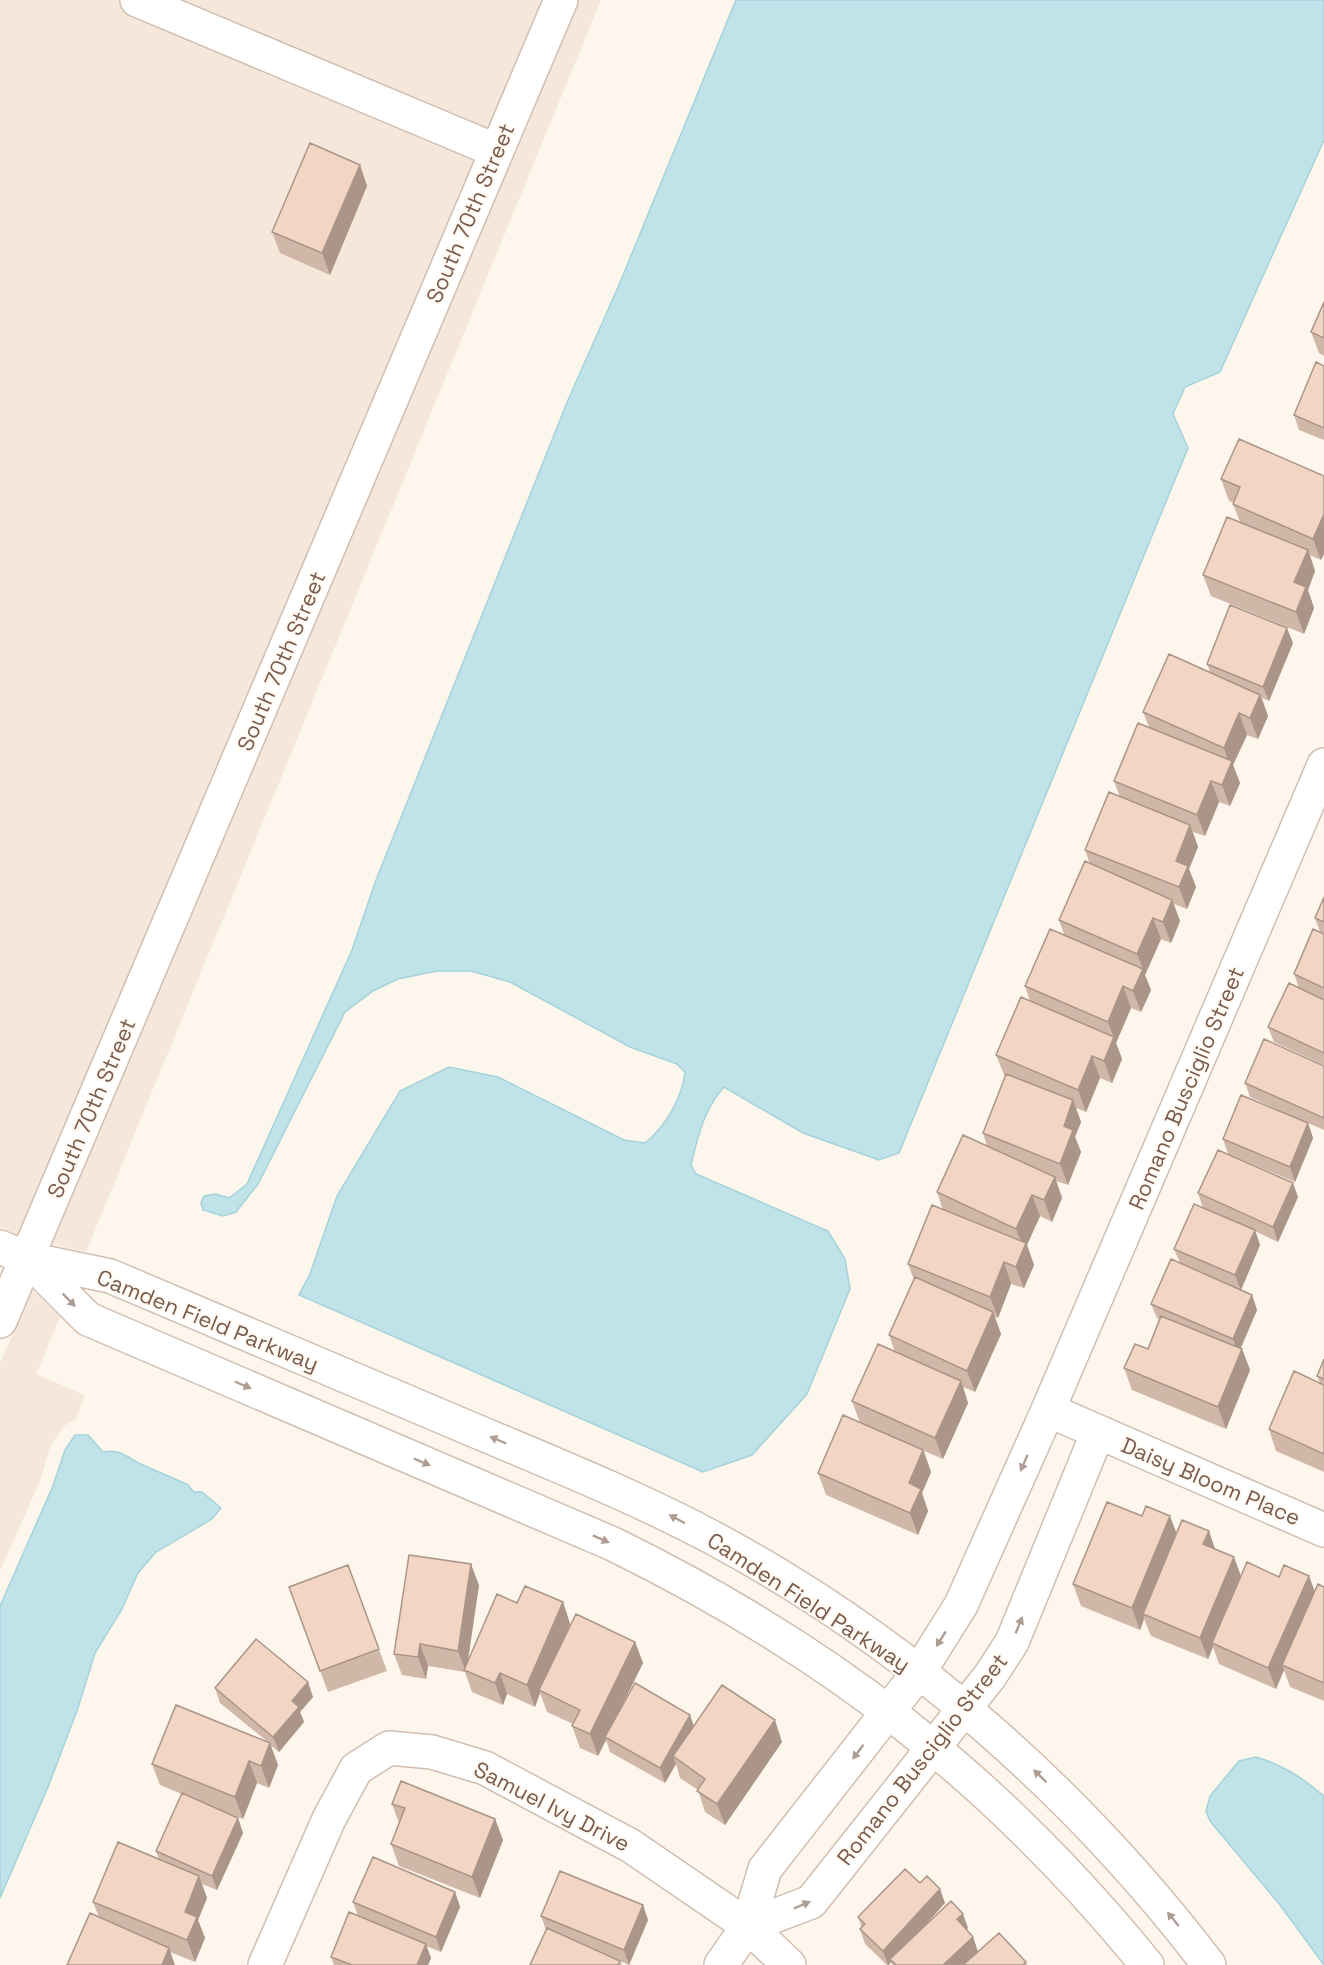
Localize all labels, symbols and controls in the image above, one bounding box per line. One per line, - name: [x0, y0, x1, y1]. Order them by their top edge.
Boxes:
- street label: South 70th Street: [419, 119, 521, 307]
- street label: South 70th Street: [230, 567, 332, 755]
- street label: Romano Busciglio Street: [1122, 962, 1250, 1214]
- street label: South 70th Street: [40, 1014, 142, 1202]
- street label: Camden Field Parkway: [93, 1263, 323, 1377]
- one-way arrow: [61, 1293, 75, 1307]
- one-way arrow: [234, 1380, 252, 1390]
- street label: Daisy Bloom Place: [1117, 1431, 1305, 1531]
- one-way arrow: [489, 1435, 507, 1444]
- one-way arrow: [1019, 1455, 1029, 1473]
- one-way arrow: [413, 1457, 431, 1467]
- one-way arrow: [668, 1514, 685, 1524]
- street label: Camden Field Parkway: [702, 1526, 916, 1678]
- one-way arrow: [592, 1534, 610, 1544]
- one-way arrow: [1014, 1616, 1024, 1634]
- one-way arrow: [935, 1631, 946, 1647]
- street label: Romano Busciglio Street: [831, 1647, 1013, 1871]
- one-way arrow: [852, 1744, 864, 1760]
- street label: Samuel Ivy Drive: [469, 1755, 635, 1857]
- one-way arrow: [1034, 1770, 1048, 1784]
- one-way arrow: [794, 1900, 812, 1910]
- one-way arrow: [1167, 1912, 1180, 1927]

